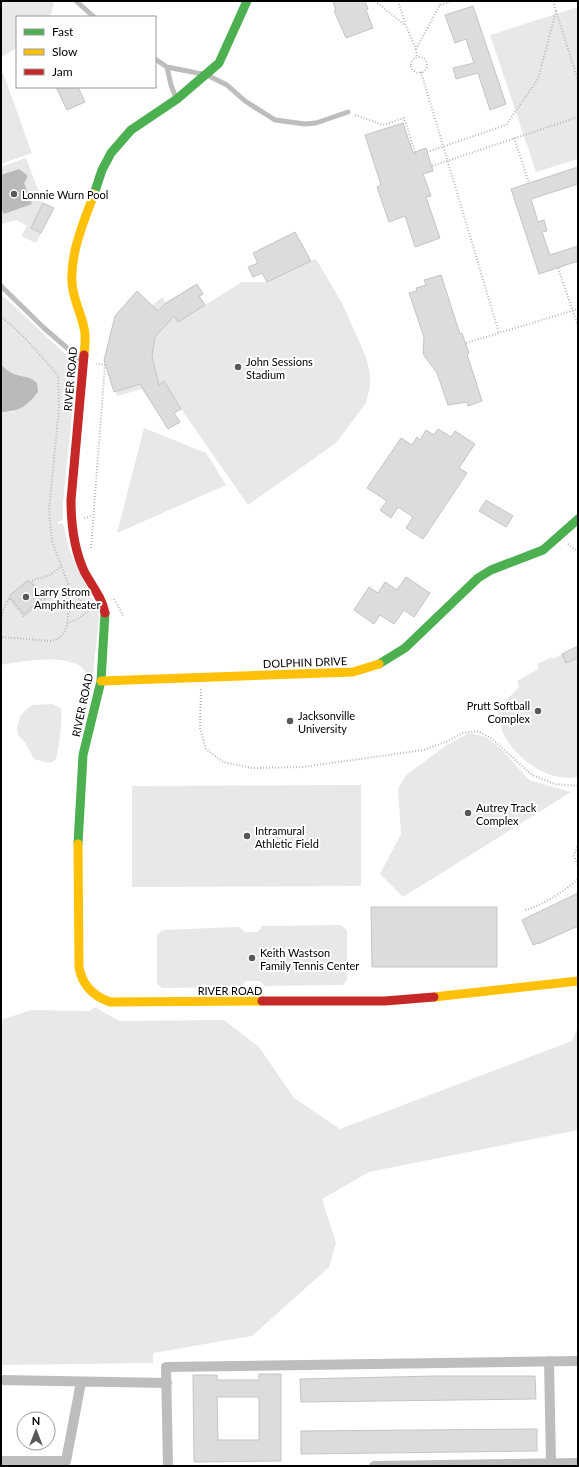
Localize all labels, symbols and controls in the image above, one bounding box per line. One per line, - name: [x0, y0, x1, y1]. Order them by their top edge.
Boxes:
- legend: [16, 16, 156, 88]
- text: Fast: [52, 24, 74, 39]
- text: Slow: [52, 44, 78, 59]
- text: Jam: [52, 64, 73, 79]
- place label: Lonnie Wurn Pool: [22, 188, 108, 201]
- marker: Lonnie Wurn Pool: [9, 189, 19, 199]
- street label: RIVER ROAD: [61, 346, 79, 412]
- place label: John Sessions Stadium: [246, 355, 313, 381]
- marker: John Sessions Stadium: [233, 362, 243, 372]
- place label: Larry Strom Amphitheater: [34, 585, 100, 611]
- marker: Larry Strom Amphitheater: [21, 592, 31, 602]
- street label: DOLPHIN DRIVE: [263, 654, 347, 670]
- street label: RIVER ROAD: [69, 672, 95, 738]
- place label: Prutt Softball Complex: [467, 699, 531, 725]
- marker: Prutt Softball Complex: [533, 706, 543, 716]
- place label: Jacksonville University: [298, 709, 355, 735]
- marker: Jacksonville University: [285, 716, 295, 726]
- place label: Autrey Track Complex: [476, 801, 537, 827]
- marker: Autrey Track Complex: [463, 808, 473, 818]
- place label: Intramural Athletic Field: [255, 824, 319, 850]
- marker: Intramural Athletic Field: [242, 831, 252, 841]
- place label: Keith Wastson Family Tennis Center: [260, 946, 359, 972]
- marker: Keith Wastson Family Tennis Center: [247, 953, 257, 963]
- street label: RIVER ROAD: [198, 984, 262, 997]
- north arrow: [16, 1411, 56, 1451]
- text: N: [32, 1414, 40, 1427]

